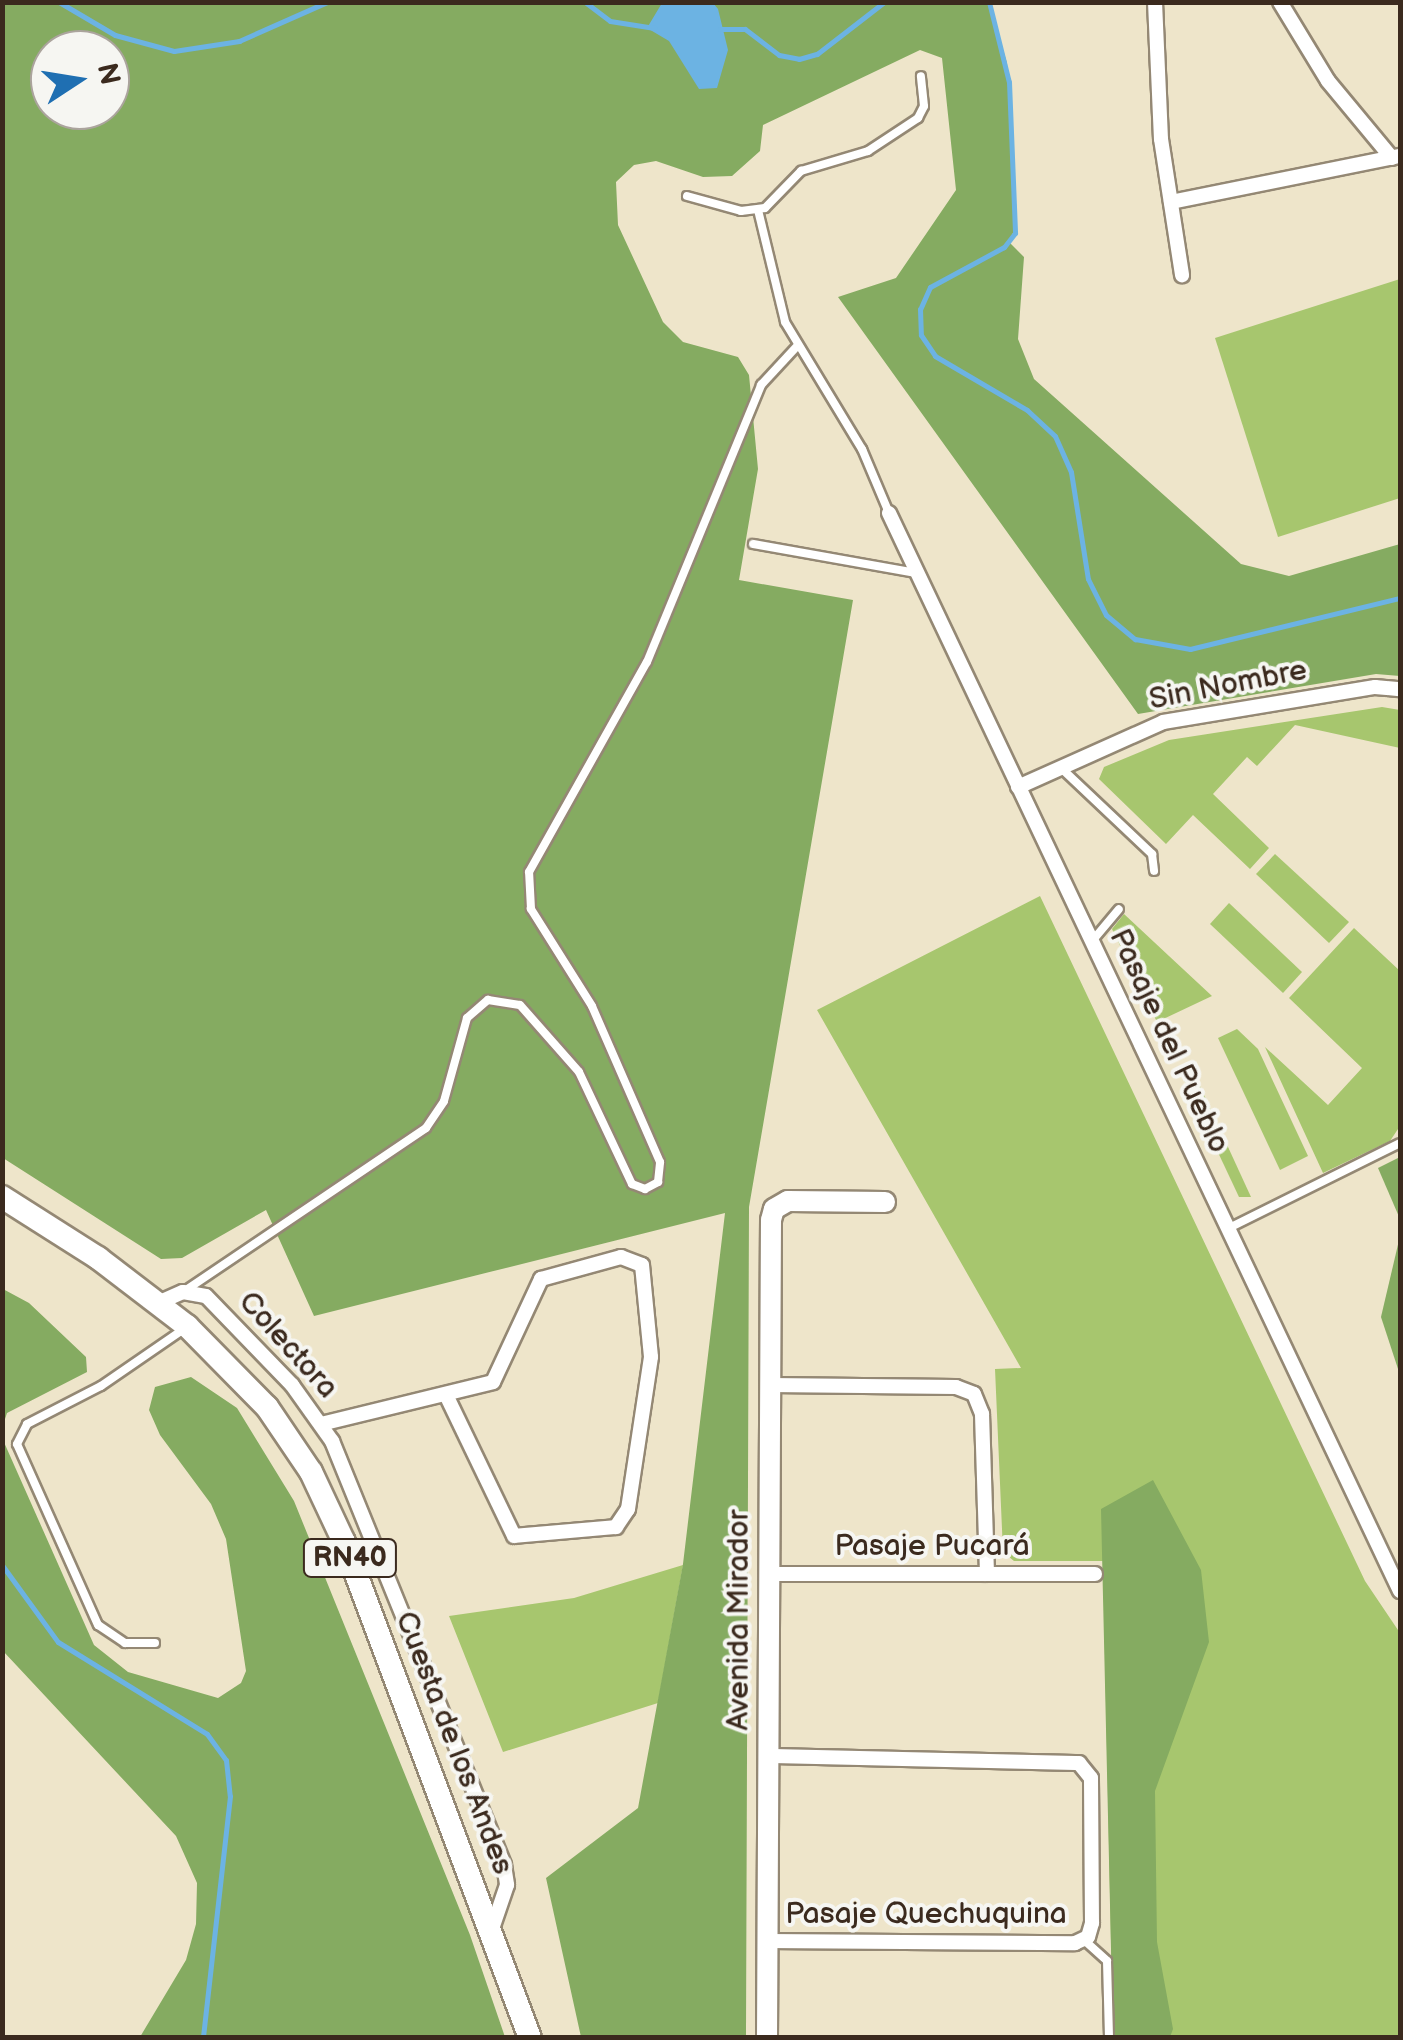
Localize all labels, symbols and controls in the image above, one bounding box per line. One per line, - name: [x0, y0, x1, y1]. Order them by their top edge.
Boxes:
- north arrow: [30, 30, 130, 130]
- text: N: [90, 60, 126, 88]
- street label: Sin Nombre: [1146, 652, 1310, 718]
- street label: Pasaje del Pueblo: [1101, 923, 1237, 1159]
- street label: Colectora: [231, 1284, 345, 1406]
- street label: Avenida Mirador: [721, 1510, 757, 1730]
- street label: Pasaje Pucará: [834, 1528, 1030, 1564]
- road number: RN40: [302, 1535, 398, 1581]
- street label: Cuesta de los Andes: [387, 1606, 521, 1880]
- street label: Pasaje Quechuquina: [785, 1896, 1067, 1932]

